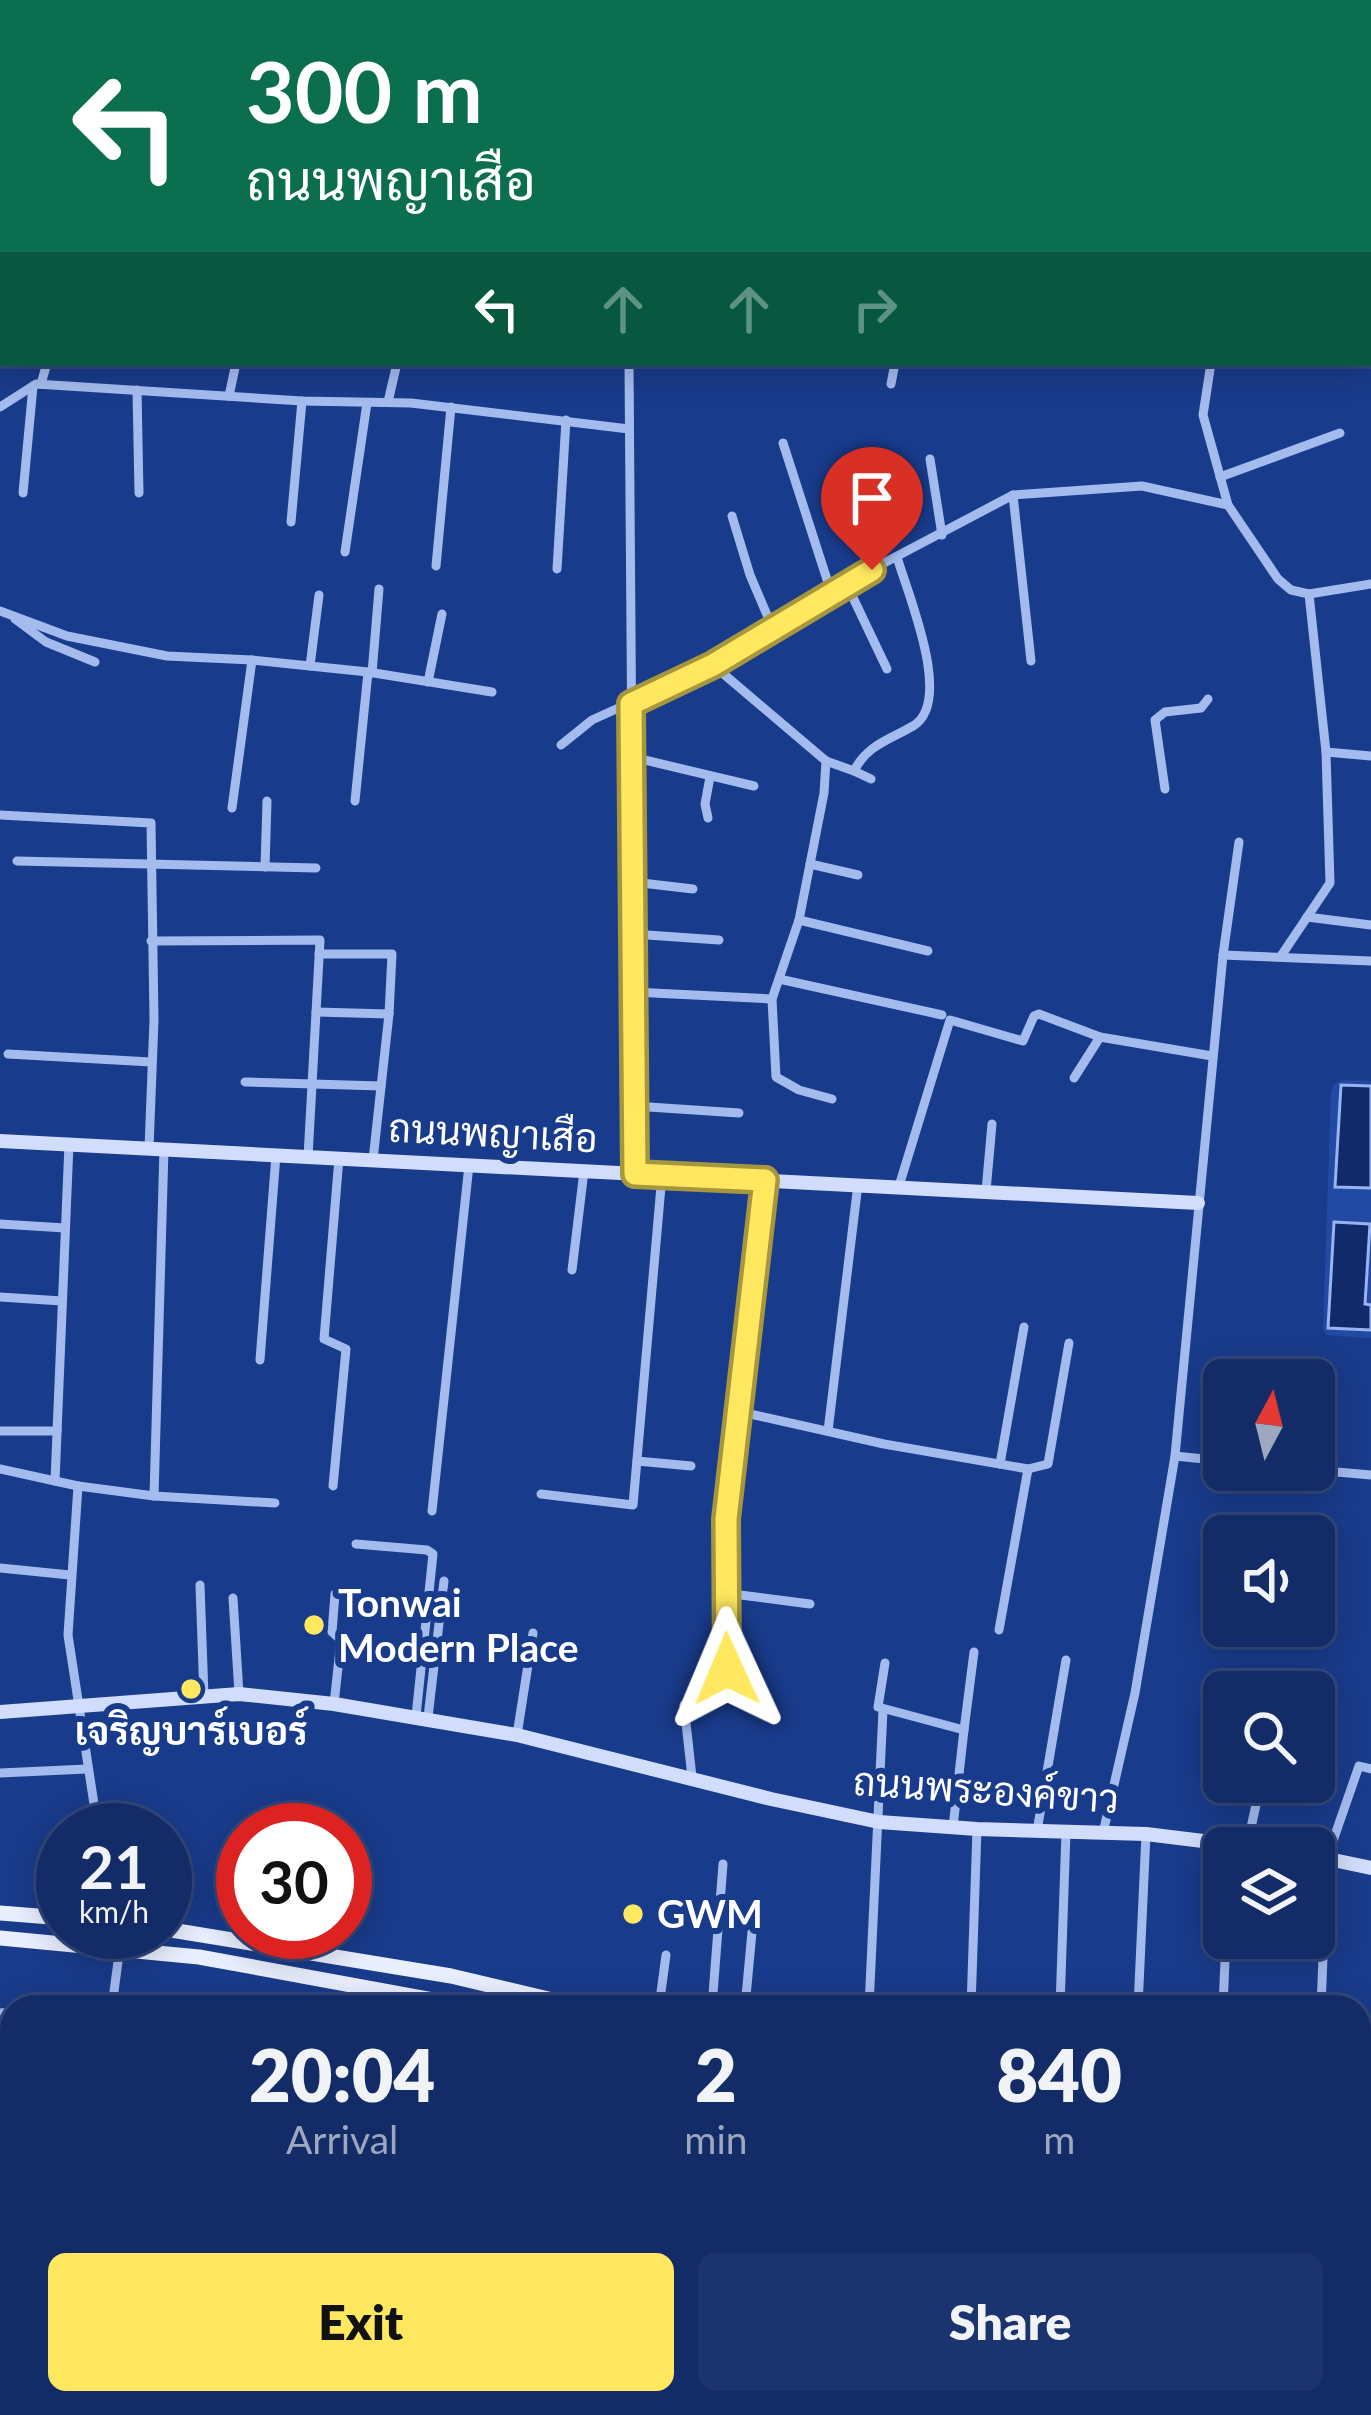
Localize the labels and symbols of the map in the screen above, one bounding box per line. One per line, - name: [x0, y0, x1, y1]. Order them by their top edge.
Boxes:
- pin: [821, 447, 923, 570]
- street label: ถนนพญาเสือ: [387, 1104, 599, 1162]
- north arrow: [1203, 1359, 1335, 1491]
- place label: Tonwai Modern Place: [338, 1579, 578, 1670]
- position arrow: [664, 1606, 790, 1732]
- marker: Tonwai Modern Place: [301, 1612, 327, 1638]
- marker: เจริญบาร์เบอร์: [178, 1676, 204, 1702]
- place label: เจริญบาร์เบอร์: [74, 1706, 309, 1756]
- street label: ถนนพระองค์ขาว: [852, 1757, 1120, 1821]
- speed limit sign: 30: [216, 1803, 372, 1959]
- place label: GWM: [657, 1890, 763, 1936]
- marker: GWM: [620, 1901, 646, 1927]

